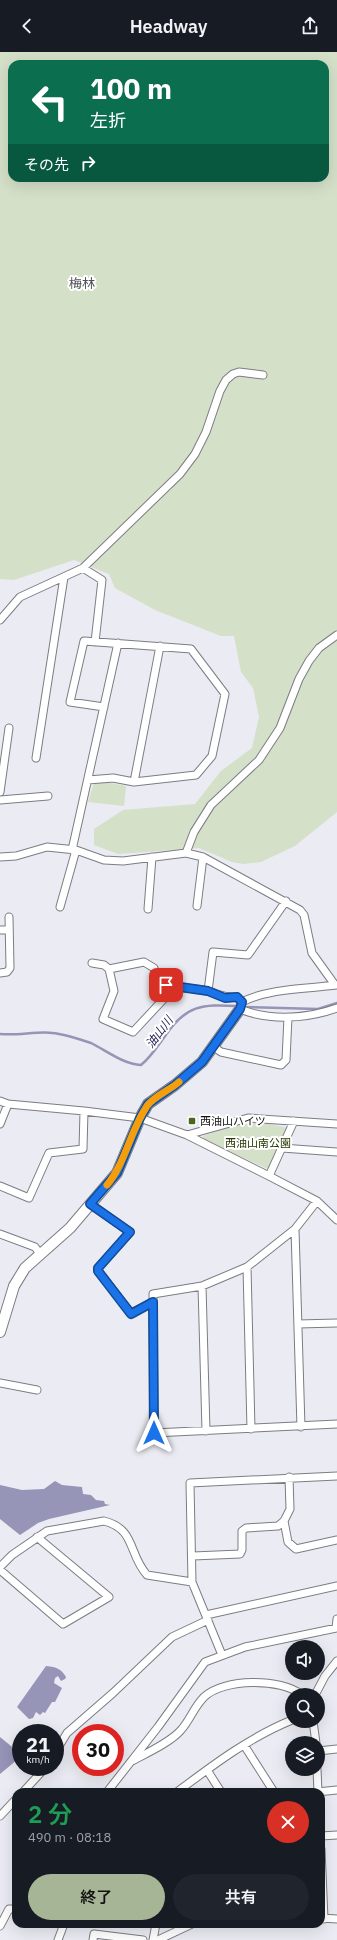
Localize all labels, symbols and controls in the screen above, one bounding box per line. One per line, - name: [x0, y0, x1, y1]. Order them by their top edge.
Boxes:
- icon: back: [16, 15, 38, 37]
- text: Headway: [130, 15, 207, 38]
- icon: share: [299, 15, 321, 37]
- text: 100 m: [90, 70, 172, 107]
- icon: left: [24, 76, 76, 128]
- text: 左折: [90, 109, 126, 132]
- icon: right: [77, 152, 99, 174]
- text: その先: [24, 155, 69, 174]
- district label: 梅林: [69, 275, 95, 292]
- pin: [149, 968, 183, 1002]
- icon: arrive: [155, 974, 177, 996]
- water label: 油山川: [142, 1012, 177, 1051]
- place label: 西油山ハイツ: [200, 1114, 266, 1128]
- marker: 西油山ハイツ: [187, 1116, 197, 1126]
- park label: 西油山南公園: [225, 1136, 291, 1150]
- position arrow: [133, 1412, 175, 1454]
- map controls: [285, 1640, 325, 1776]
- button: sound: [285, 1640, 325, 1680]
- button: search: [285, 1688, 325, 1728]
- speed limit sign: 30: [72, 1724, 124, 1776]
- text: 21: [26, 1731, 50, 1758]
- button: layers: [285, 1736, 325, 1776]
- text: km/h: [26, 1753, 50, 1766]
- text: 2 分: [28, 1798, 72, 1830]
- button: close: [267, 1801, 309, 1843]
- text: 490 m · 08:18: [28, 1829, 111, 1846]
- button: 終了: [28, 1874, 165, 1920]
- button: 共有: [173, 1874, 309, 1920]

